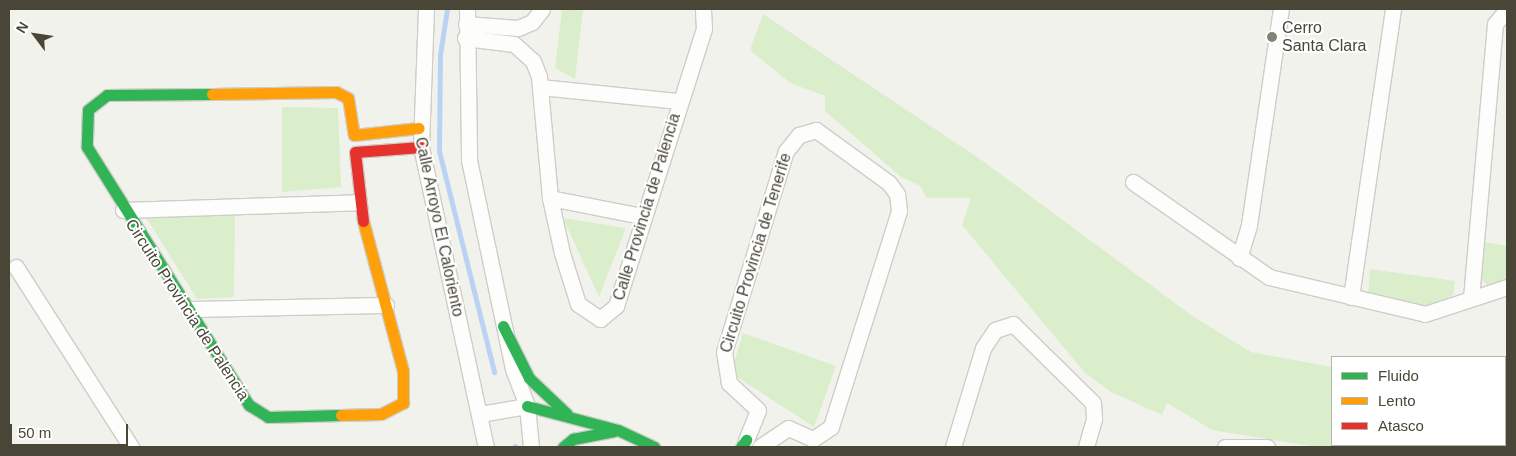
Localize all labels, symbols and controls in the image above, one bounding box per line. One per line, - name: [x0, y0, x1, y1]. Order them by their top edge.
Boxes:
- north arrow: [10, 10, 60, 60]
- place label: Cerro Santa Clara: [1282, 18, 1366, 56]
- text: N: [13, 19, 32, 36]
- marker: Cerro Santa Clara: [1266, 31, 1278, 43]
- street label: Calle Provincia de Palencia: [609, 111, 685, 303]
- street label: Calle Arroyo El Caloriento: [410, 135, 468, 319]
- street label: Circuito Provincia de Tenerife: [716, 151, 796, 355]
- street label: Circuito Provincia de Palencia: [121, 216, 253, 404]
- legend: [1331, 356, 1506, 446]
- text: Fluido: [1378, 367, 1419, 384]
- text: Lento: [1378, 392, 1416, 409]
- scale bar: [12, 414, 130, 446]
- text: Atasco: [1378, 417, 1424, 434]
- text: 50 m: [18, 424, 51, 441]

